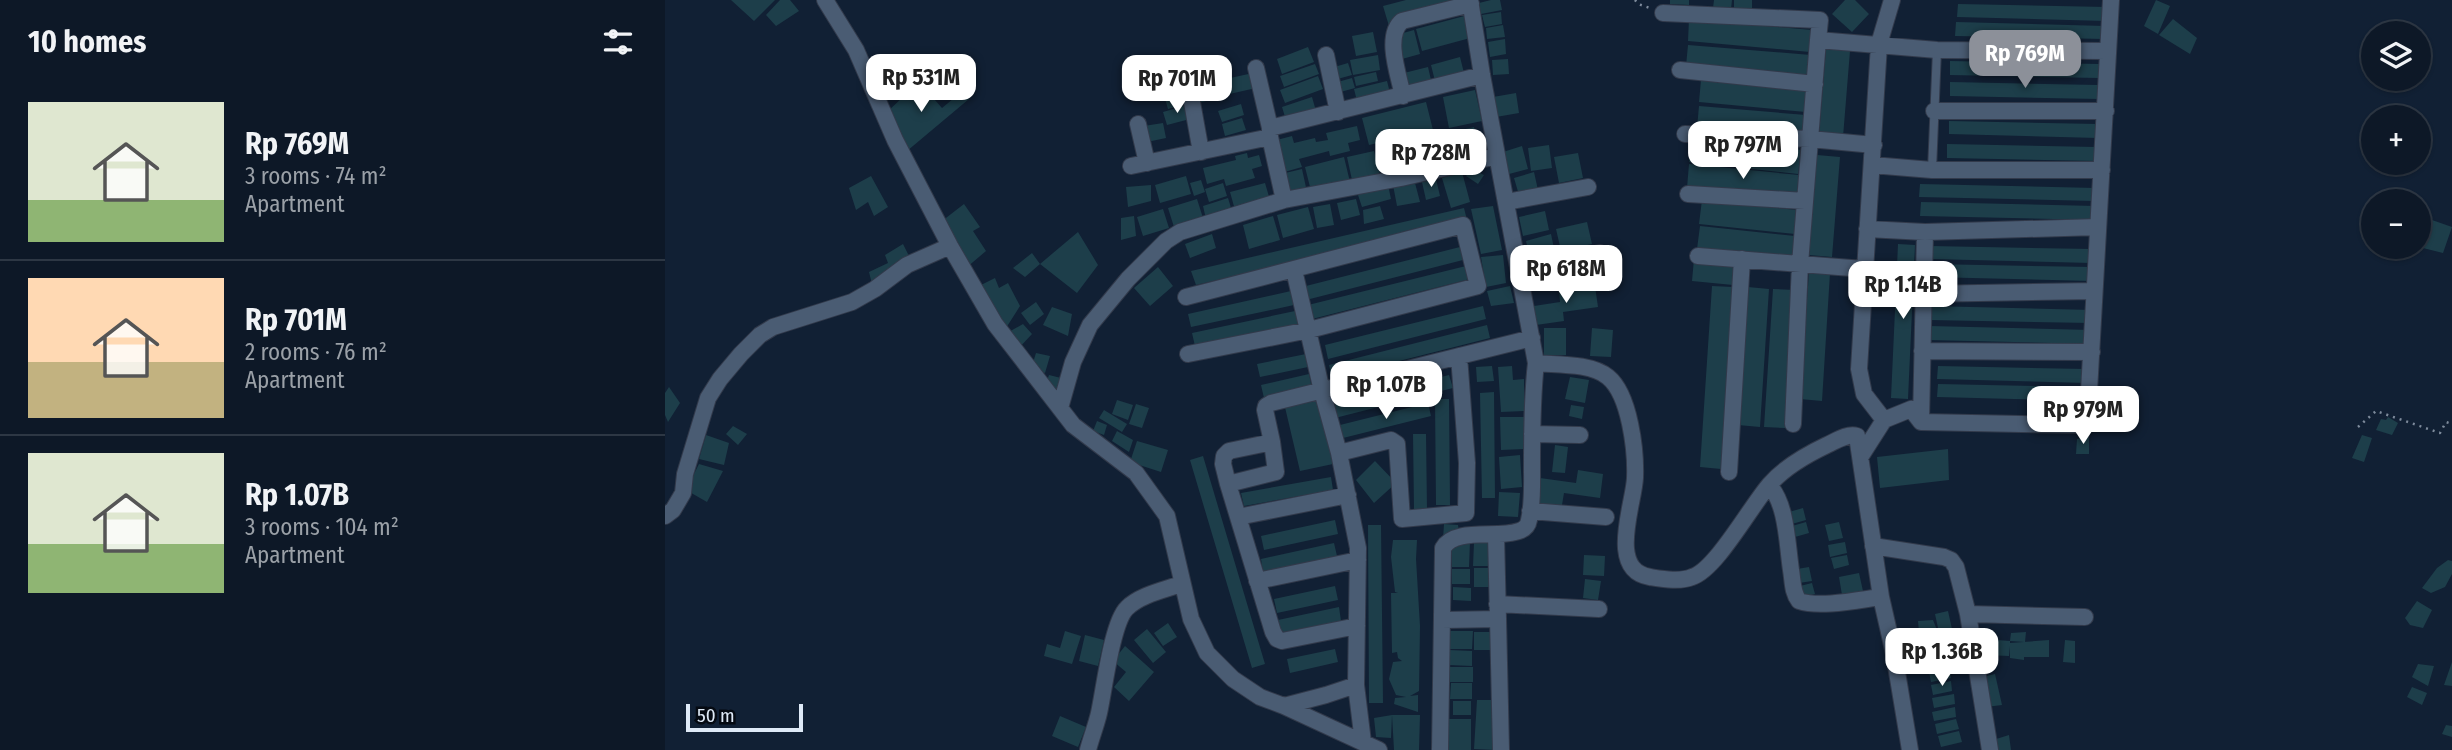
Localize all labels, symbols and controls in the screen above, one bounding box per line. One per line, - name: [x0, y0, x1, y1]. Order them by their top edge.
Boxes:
- map controls: [2361, 21, 2431, 259]
- button: layers: [2361, 21, 2431, 91]
- icon: filters: [599, 23, 637, 61]
- text: 10 homes: [28, 24, 146, 60]
- pin: Rp 769M: [1960, 31, 2090, 90]
- text: Rp 769M: [1985, 39, 2065, 67]
- pin: Rp 531M: [856, 54, 986, 114]
- pin: Rp 701M: [1112, 55, 1242, 115]
- text: Rp 531M: [882, 63, 960, 91]
- text: Rp 701M: [1138, 64, 1216, 92]
- button: +: [2361, 105, 2431, 175]
- pin: Rp 797M: [1678, 122, 1808, 181]
- text: Rp 769M: [245, 126, 349, 162]
- icon: home: [84, 130, 168, 214]
- pin: Rp 728M: [1366, 130, 1496, 189]
- text: Rp 797M: [1704, 130, 1782, 158]
- text: Rp 728M: [1391, 138, 1471, 166]
- text: 3 rooms · 74 m²: [245, 162, 387, 190]
- button: −: [2361, 189, 2431, 259]
- text: Apartment: [245, 190, 345, 218]
- pin: Rp 618M: [1501, 246, 1631, 305]
- text: Rp 618M: [1526, 254, 1606, 282]
- pin: Rp 1.14B: [1831, 262, 1975, 321]
- text: Rp 1.14B: [1864, 270, 1942, 298]
- text: Rp 701M: [245, 302, 347, 338]
- icon: home: [84, 306, 168, 390]
- text: 2 rooms · 76 m²: [245, 338, 387, 366]
- pin: Rp 1.07B: [1314, 362, 1458, 421]
- text: Apartment: [245, 366, 345, 394]
- text: Rp 1.07B: [1346, 370, 1426, 398]
- pin: Rp 979M: [2018, 386, 2148, 446]
- text: Rp 979M: [2043, 395, 2123, 423]
- text: Rp 1.07B: [245, 477, 349, 513]
- icon: home: [84, 481, 168, 565]
- text: 3 rooms · 104 m²: [245, 513, 399, 541]
- text: Apartment: [245, 541, 345, 569]
- pin: Rp 1.36B: [1870, 628, 2014, 688]
- text: Rp 1.36B: [1901, 637, 1983, 665]
- scale bar: [686, 701, 803, 733]
- text: 50 m: [697, 704, 735, 727]

